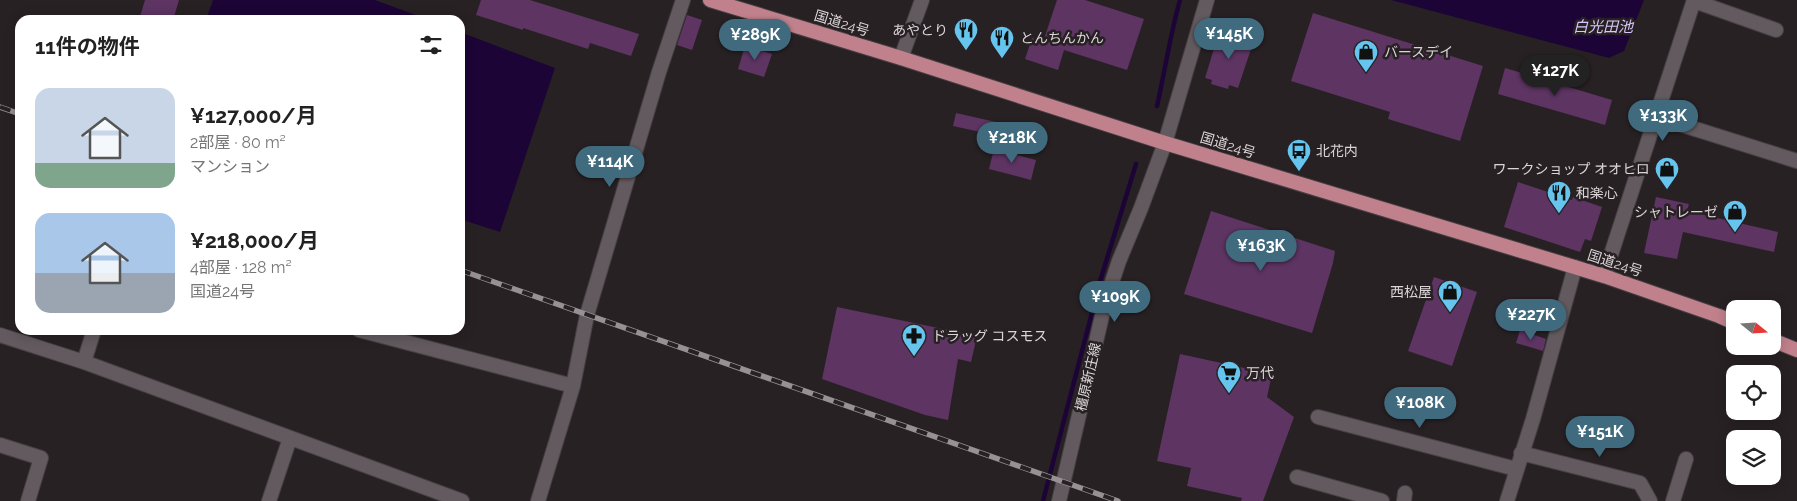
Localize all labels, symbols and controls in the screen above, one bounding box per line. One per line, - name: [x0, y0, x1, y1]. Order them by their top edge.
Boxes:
- street label: 国道24号: [812, 7, 872, 39]
- restaurant icon: あやとり: [953, 17, 979, 51]
- pin: ¥289K: [720, 18, 790, 61]
- pin: ¥145K: [1194, 18, 1264, 60]
- water label: 白光田池: [1573, 18, 1635, 36]
- place label: あやとり: [892, 22, 948, 38]
- text: ¥145K: [1205, 24, 1253, 43]
- text: ¥289K: [730, 25, 780, 44]
- restaurant icon: とんちんかん: [989, 25, 1015, 59]
- place label: とんちんかん: [1020, 30, 1104, 46]
- icon: filters: [417, 31, 445, 59]
- text: 11件の物件: [35, 34, 140, 59]
- shop icon: バースデイ: [1353, 39, 1379, 73]
- place label: バースデイ: [1384, 44, 1453, 60]
- pin: ¥127K: [1520, 54, 1590, 97]
- text: ¥127K: [1531, 61, 1579, 80]
- pin: ¥133K: [1628, 100, 1698, 142]
- text: ¥127,000/月: [190, 103, 317, 128]
- text: ¥133K: [1639, 106, 1687, 125]
- icon: home: [75, 108, 135, 168]
- pin: ¥218K: [977, 121, 1047, 164]
- text: ¥218K: [988, 128, 1036, 147]
- street label: 国道24号: [1198, 129, 1258, 161]
- text: 2部屋 · 80 m²: [190, 133, 286, 152]
- bus stop icon: 北花内: [1286, 138, 1312, 172]
- place label: 北花内: [1316, 143, 1358, 159]
- pin: ¥114K: [575, 146, 645, 188]
- text: ¥114K: [586, 152, 634, 171]
- shop icon: ワークショップ オオヒロ: [1654, 156, 1680, 190]
- text: マンション: [190, 157, 270, 176]
- place label: ワークショップ オオヒロ: [1492, 161, 1650, 177]
- restaurant icon: 和楽心: [1546, 180, 1572, 214]
- place label: 和楽心: [1576, 185, 1618, 201]
- shop icon: シャトレーゼ: [1722, 199, 1748, 233]
- place label: シャトレーゼ: [1634, 204, 1718, 220]
- text: ¥218,000/月: [190, 228, 319, 253]
- pin: ¥163K: [1226, 230, 1296, 272]
- icon: home: [75, 233, 135, 293]
- text: ¥163K: [1237, 236, 1285, 255]
- street label: 国道24号: [1585, 247, 1645, 279]
- text: 4部屋 · 128 m²: [190, 258, 292, 277]
- shop icon: 西松屋: [1437, 279, 1463, 313]
- pin: ¥109K: [1080, 280, 1150, 323]
- text: 国道24号: [190, 282, 255, 301]
- place label: 西松屋: [1390, 284, 1432, 300]
- text: ¥109K: [1090, 287, 1140, 306]
- pin: ¥227K: [1496, 298, 1566, 341]
- north arrow: [1726, 300, 1781, 355]
- map controls: [1726, 300, 1781, 485]
- text: ¥227K: [1506, 305, 1556, 324]
- pharmacy icon: ドラッグ コスモス: [901, 323, 927, 357]
- place label: ドラッグ コスモス: [932, 328, 1048, 344]
- street label: 橿原新庄線: [1072, 341, 1104, 413]
- supermarket icon: 万代: [1216, 360, 1242, 394]
- place label: 万代: [1246, 365, 1274, 381]
- button: locate: [1726, 365, 1781, 420]
- pin: ¥108K: [1385, 386, 1455, 429]
- text: ¥108K: [1395, 393, 1445, 412]
- pin: ¥151K: [1565, 416, 1635, 458]
- text: ¥151K: [1577, 422, 1623, 441]
- button: layers: [1726, 430, 1781, 485]

